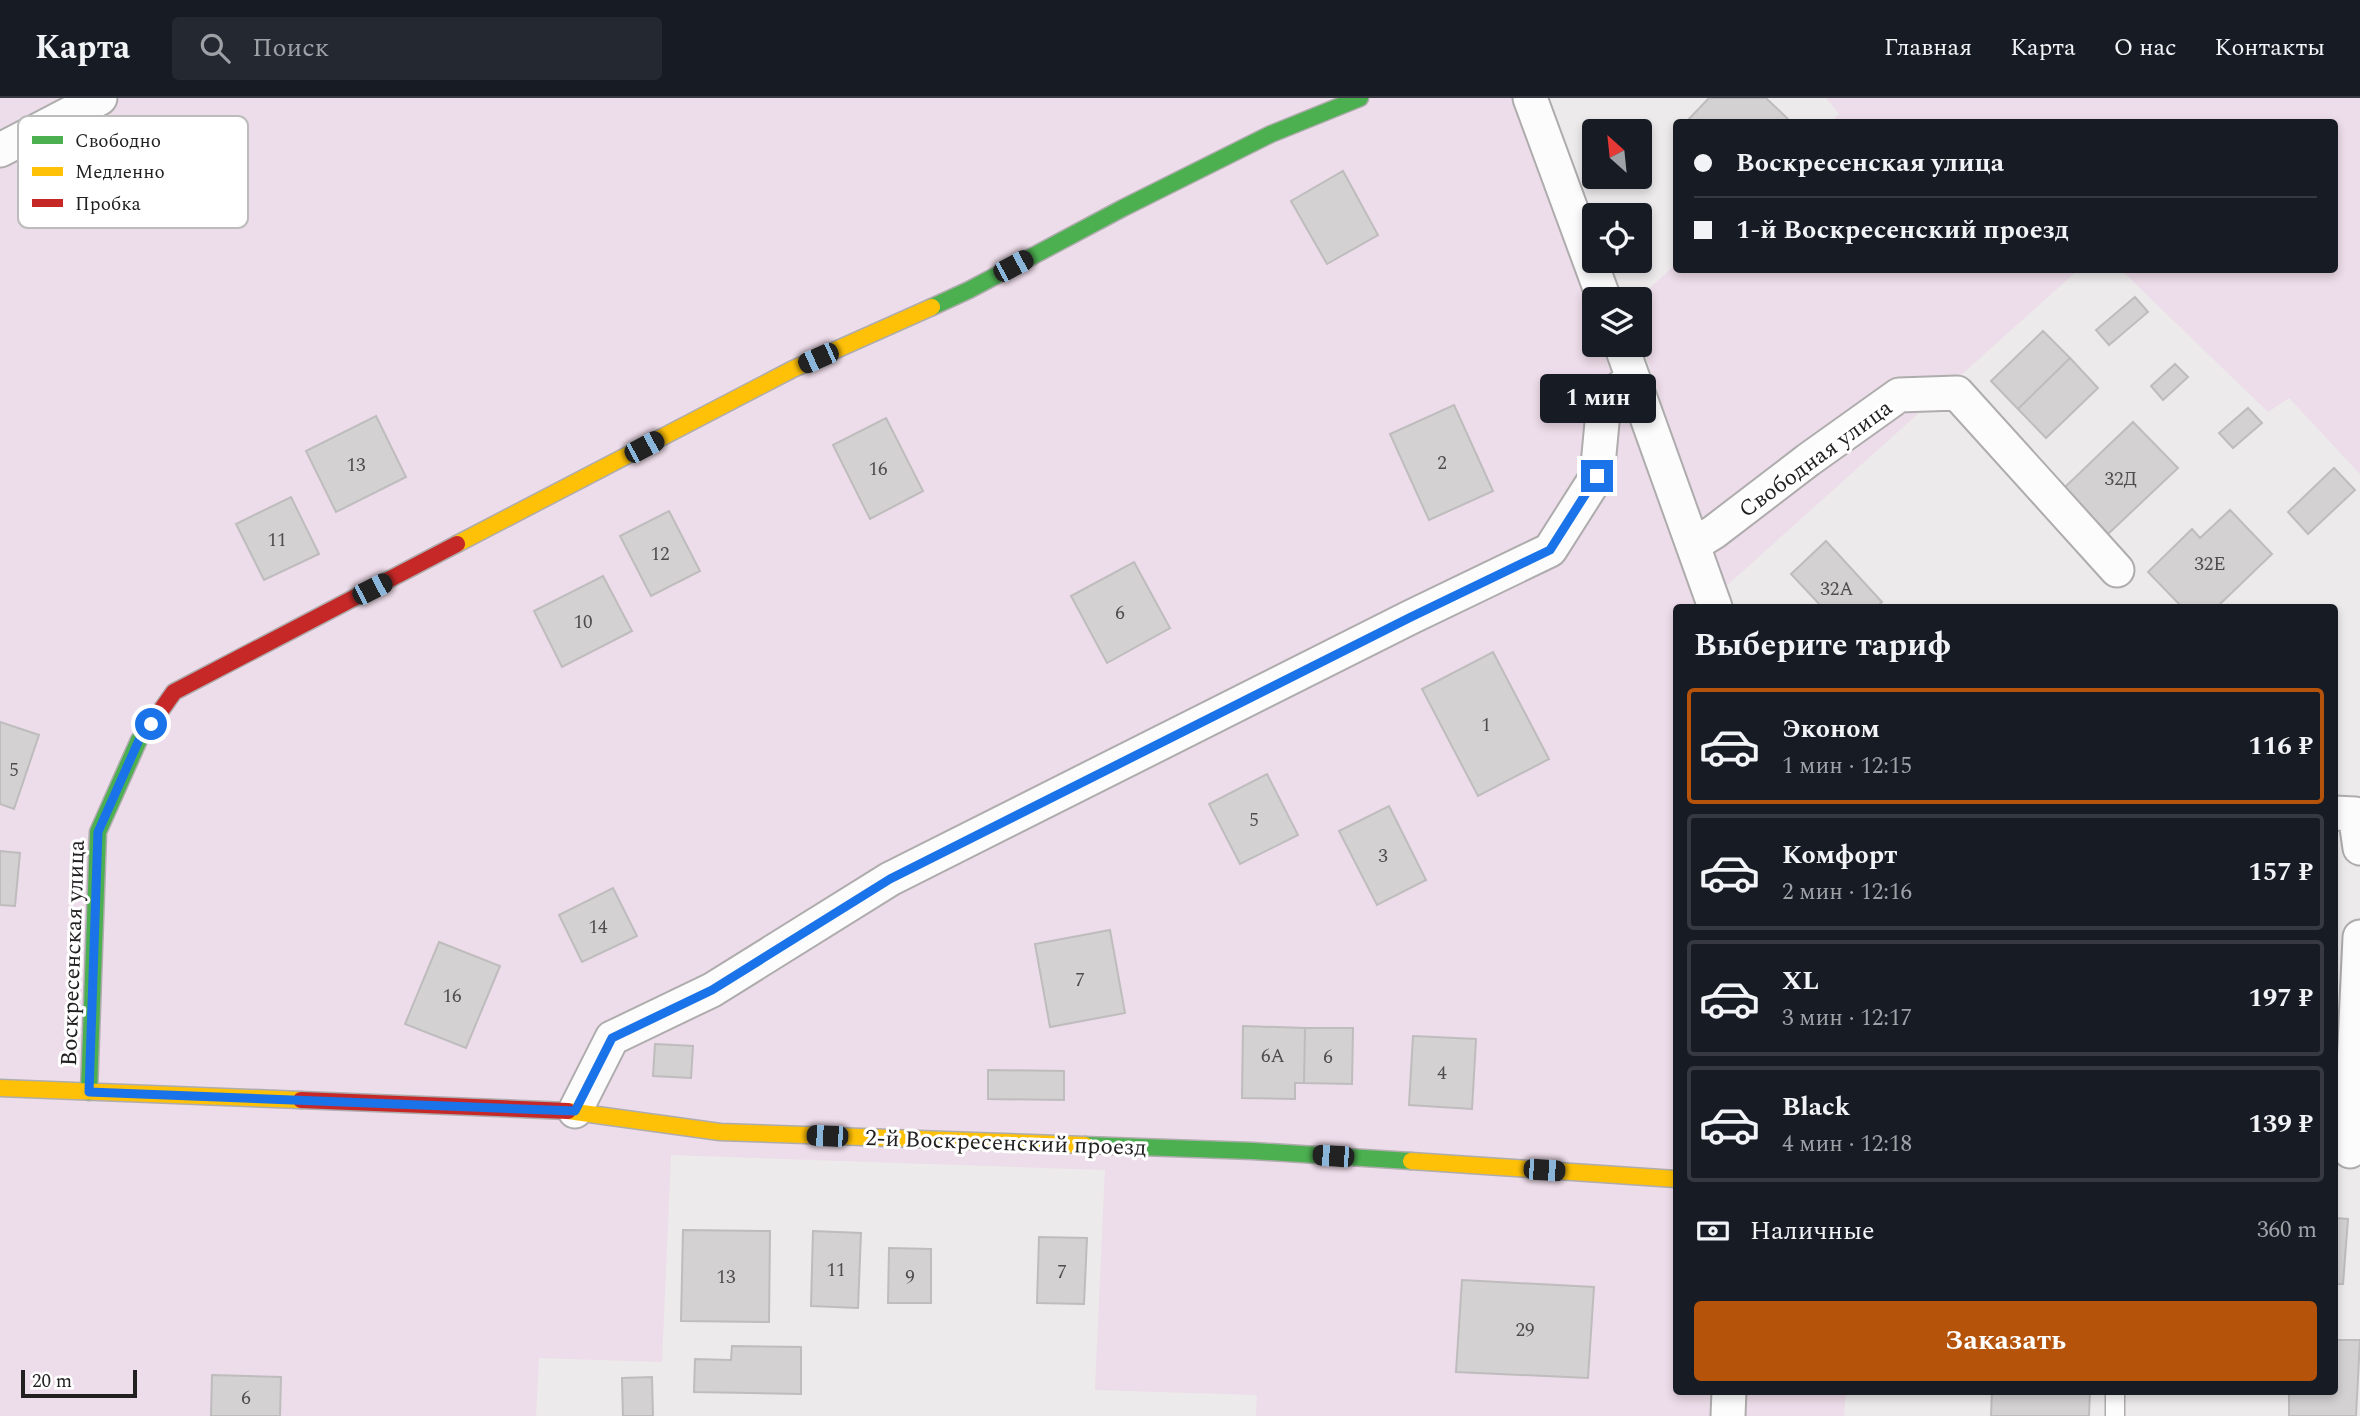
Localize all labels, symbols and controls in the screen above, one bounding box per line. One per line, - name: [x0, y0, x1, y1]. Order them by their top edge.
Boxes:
- search box: [172, 17, 662, 80]
- text: Карта: [35, 23, 130, 73]
- text: Поиск: [252, 28, 329, 68]
- icon: search: [196, 29, 234, 67]
- text: Главная: [1884, 30, 1972, 66]
- text: Карта: [2010, 30, 2076, 66]
- text: О нас: [2114, 30, 2177, 66]
- text: Контакты: [2215, 30, 2325, 66]
- legend: [18, 116, 248, 228]
- north arrow: [1582, 119, 1652, 189]
- map controls: [1582, 119, 1652, 357]
- text: Свободно: [75, 127, 161, 156]
- text: Воскресенская улица: [1736, 143, 2004, 183]
- text: Медленно: [75, 158, 165, 187]
- text: Пробка: [75, 190, 142, 219]
- button: locate: [1582, 203, 1652, 273]
- text: 1-й Воскресенский проезд: [1736, 210, 2069, 250]
- car: [990, 247, 1037, 285]
- button: layers: [1582, 287, 1652, 357]
- car: [795, 340, 842, 376]
- callout: 1 мин: [1539, 374, 1655, 424]
- text: 1 мин: [1566, 381, 1630, 416]
- street label: Свободная улица: [1732, 391, 1900, 527]
- car: [621, 428, 668, 466]
- house number: 2: [1437, 449, 1447, 478]
- house number: 13: [346, 451, 366, 480]
- house number: 16: [868, 455, 888, 484]
- route end: [1581, 460, 1613, 492]
- house number: 32Д: [2105, 465, 2137, 494]
- house number: 11: [267, 526, 287, 555]
- house number: 12: [650, 540, 670, 569]
- house number: 32Е: [2194, 550, 2226, 579]
- car: [349, 570, 396, 608]
- house number: 32А: [1820, 575, 1854, 604]
- house number: 6: [1115, 599, 1125, 628]
- house number: 10: [573, 608, 593, 637]
- text: Выберите тариф: [1694, 621, 1951, 670]
- route start: [135, 708, 167, 740]
- text: Эконом: [1782, 709, 1880, 749]
- house number: 1: [1481, 711, 1491, 740]
- icon: car: [1698, 715, 1761, 778]
- text: 116 ₽: [2248, 726, 2313, 766]
- text: 1 мин · 12:15: [1782, 749, 1912, 784]
- house number: 5: [9, 756, 19, 785]
- house number: 5: [1249, 806, 1259, 835]
- text: Комфорт: [1782, 835, 1897, 875]
- street label: Воскресенская улица: [52, 839, 95, 1067]
- icon: car: [1698, 841, 1761, 904]
- house number: 3: [1378, 842, 1388, 871]
- text: 157 ₽: [2248, 852, 2313, 892]
- text: 2 мин · 12:16: [1782, 875, 1912, 910]
- house number: 14: [588, 913, 608, 942]
- text: XL: [1782, 961, 1819, 1001]
- house number: 7: [1075, 966, 1085, 995]
- icon: car: [1698, 967, 1761, 1030]
- text: 197 ₽: [2248, 978, 2313, 1018]
- house number: 16: [442, 982, 462, 1011]
- text: 3 мин · 12:17: [1782, 1001, 1912, 1036]
- house number: 6А: [1261, 1042, 1285, 1071]
- house number: 6: [1323, 1043, 1333, 1072]
- house number: 4: [1437, 1059, 1447, 1088]
- text: Black: [1782, 1087, 1850, 1127]
- icon: car: [1698, 1093, 1761, 1156]
- text: 139 ₽: [2248, 1104, 2313, 1144]
- street label: 2-й Воскресенский проезд: [865, 1121, 1147, 1166]
- car: [806, 1125, 849, 1147]
- text: 4 мин · 12:18: [1782, 1127, 1912, 1162]
- car: [1312, 1144, 1355, 1168]
- car: [1523, 1158, 1566, 1182]
- text: Наличные: [1750, 1211, 1875, 1251]
- icon: cash: [1694, 1212, 1732, 1250]
- text: 360 m: [2257, 1213, 2317, 1248]
- house number: 11: [826, 1256, 846, 1285]
- house number: 7: [1057, 1258, 1067, 1287]
- house number: 13: [716, 1263, 736, 1292]
- house number: 9: [905, 1263, 915, 1292]
- button: Заказать: [1694, 1301, 2317, 1381]
- house number: 29: [1515, 1316, 1535, 1345]
- scale bar: [21, 1367, 136, 1399]
- text: 20 m: [32, 1367, 72, 1396]
- house number: 6: [241, 1384, 251, 1413]

